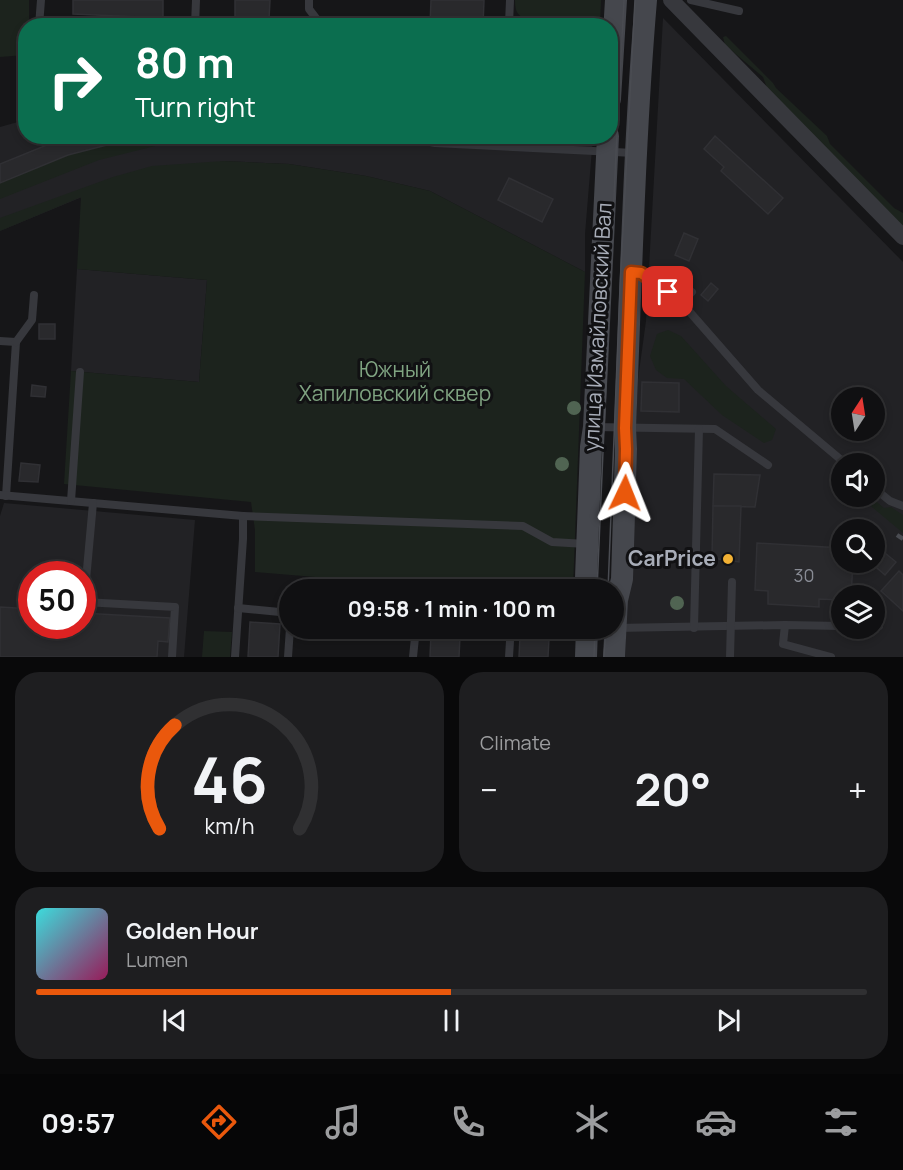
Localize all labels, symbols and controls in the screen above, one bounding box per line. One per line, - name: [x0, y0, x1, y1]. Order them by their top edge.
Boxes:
- text: 80 m: [135, 33, 235, 91]
- icon: right: [36, 42, 114, 120]
- text: Turn right: [135, 88, 256, 125]
- street label: улица Измайловский Вал: [576, 202, 618, 452]
- pin: [642, 266, 693, 317]
- icon: arrive: [651, 275, 684, 308]
- park label: Южный Хапиловский сквер: [299, 355, 491, 407]
- north arrow: [831, 387, 885, 441]
- map controls: [831, 387, 885, 639]
- button: sound: [831, 453, 885, 507]
- position arrow: [593, 461, 657, 525]
- button: search: [831, 519, 885, 573]
- place label: CarPrice: [628, 544, 716, 572]
- marker: CarPrice: [721, 552, 735, 566]
- speed limit sign: 50: [18, 561, 96, 639]
- house number: 30: [794, 563, 814, 587]
- button: layers: [831, 585, 885, 639]
- text: 09:58 · 1 min · 100 m: [348, 594, 555, 624]
- text: Climate: [480, 729, 551, 756]
- text: 46: [191, 736, 268, 822]
- text: 20°: [635, 758, 711, 820]
- text: −: [480, 767, 498, 812]
- text: +: [848, 767, 867, 812]
- text: km/h: [205, 811, 254, 840]
- text: Golden Hour: [126, 916, 259, 946]
- text: Lumen: [126, 946, 188, 973]
- icon: previous: [158, 1004, 191, 1037]
- icon: pause: [435, 1004, 468, 1037]
- icon: next: [712, 1004, 745, 1037]
- icon: directions: [198, 1101, 240, 1143]
- icon: music: [322, 1101, 364, 1143]
- icon: phone: [447, 1101, 489, 1143]
- icon: climate: [571, 1101, 613, 1143]
- icon: car: [695, 1101, 737, 1143]
- icon: filters: [820, 1101, 862, 1143]
- text: 09:57: [41, 1104, 115, 1141]

